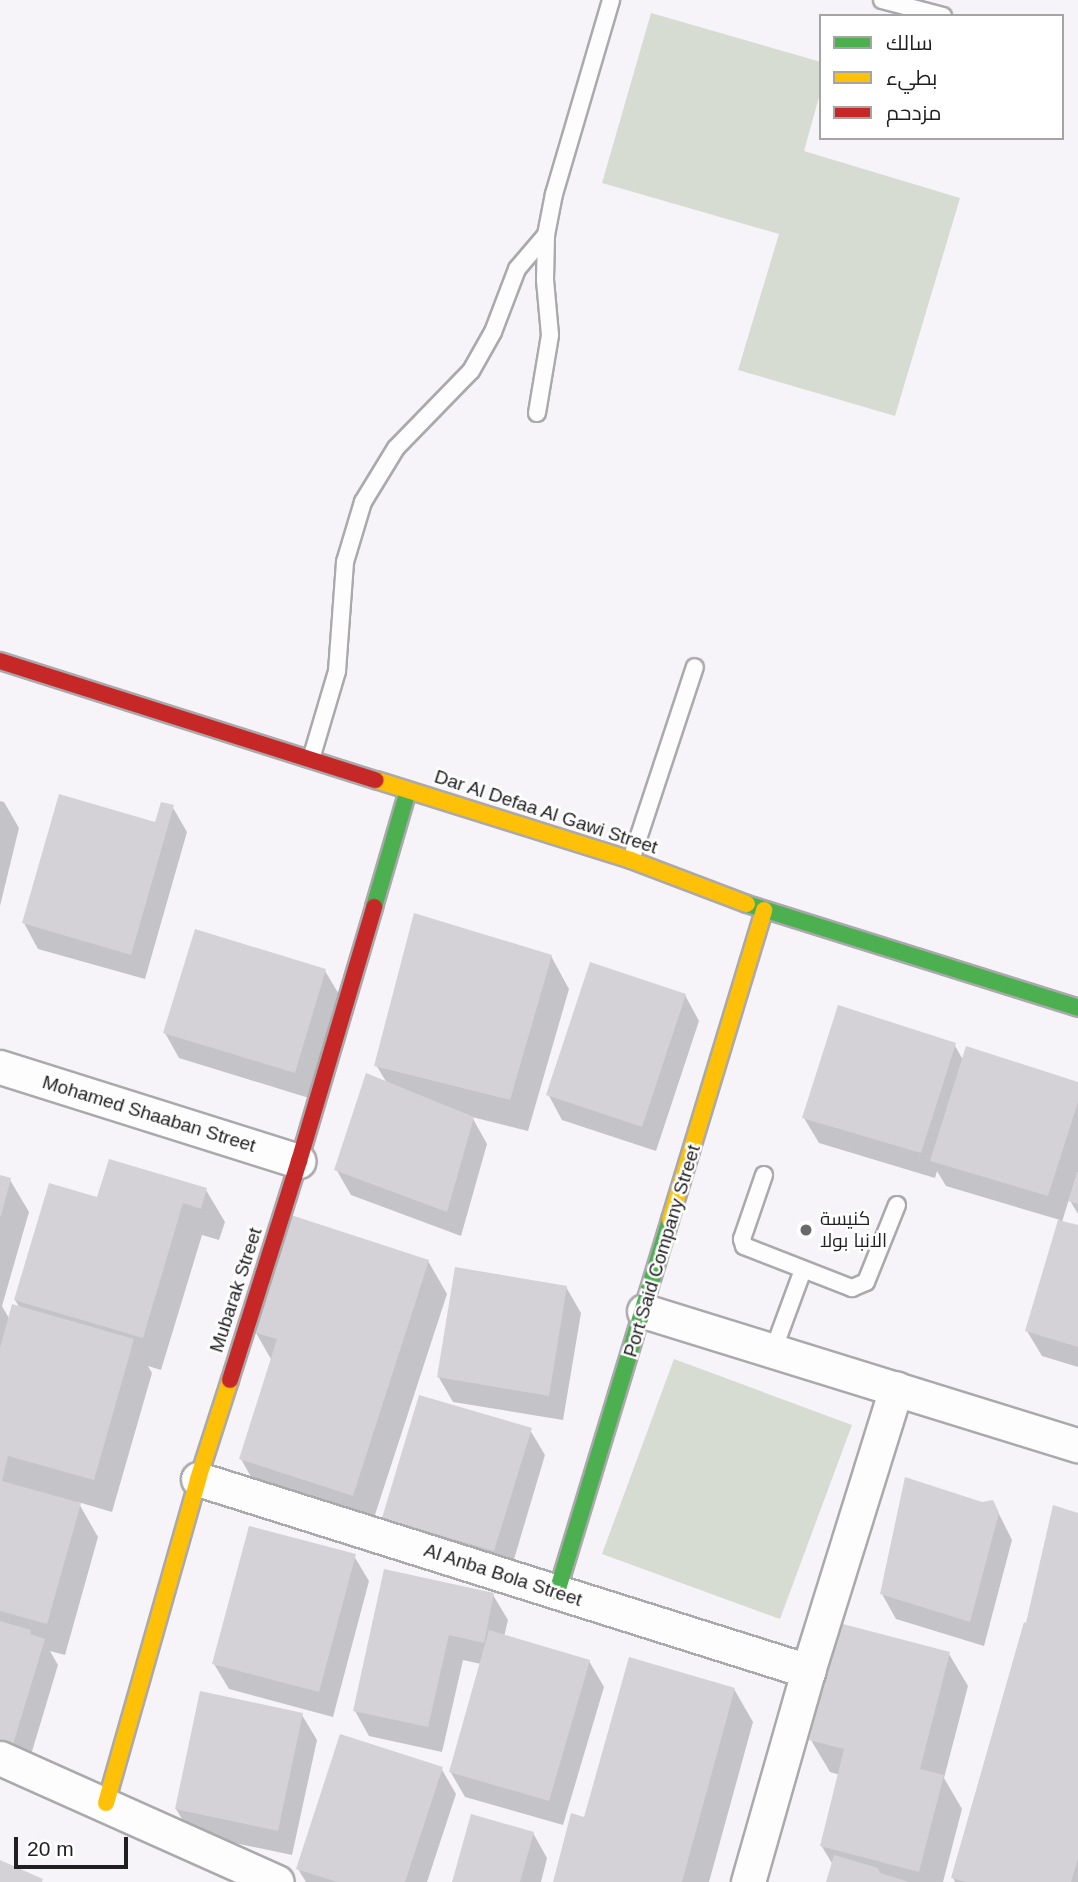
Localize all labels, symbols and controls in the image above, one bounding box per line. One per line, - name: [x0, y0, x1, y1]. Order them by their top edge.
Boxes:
- legend: [819, 14, 1064, 140]
- text: سالك: [886, 31, 933, 54]
- text: بطيء: [886, 66, 937, 89]
- text: مزدحم: [886, 101, 941, 124]
- street label: Dar Al Defaa Al Gawi Street: [431, 765, 661, 859]
- street label: Mohamed Shaaban Street: [40, 1071, 258, 1157]
- street label: Port Said Company Street: [619, 1142, 705, 1360]
- place label: كنيسة الانبا بولا: [820, 1208, 887, 1252]
- marker: كنيسة الانبا بولا: [798, 1222, 814, 1238]
- street label: Mubarak Street: [205, 1225, 267, 1355]
- street label: Al Anba Bola Street: [421, 1539, 585, 1611]
- scale bar: [18, 1822, 131, 1866]
- text: 20 m: [27, 1837, 74, 1860]

